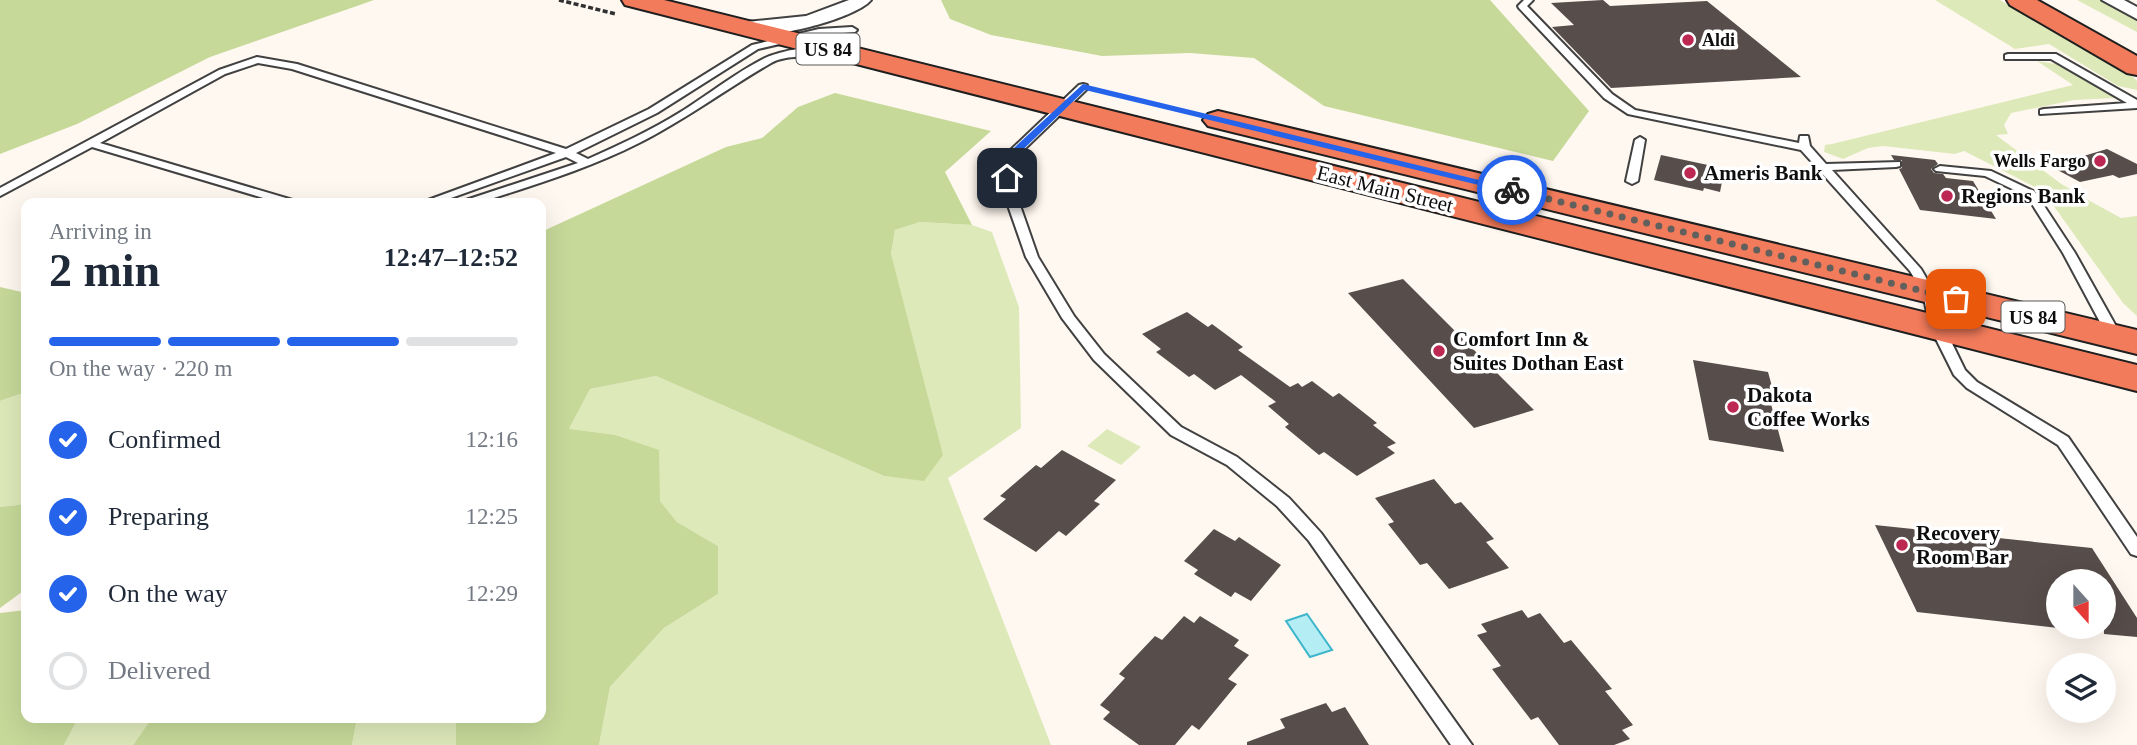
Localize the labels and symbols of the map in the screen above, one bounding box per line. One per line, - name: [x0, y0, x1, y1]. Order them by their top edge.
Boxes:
- place label: Aldi: [1702, 30, 1735, 50]
- marker: Aldi: [1680, 32, 1696, 48]
- road number: US 84: [796, 34, 860, 64]
- pin: [977, 148, 1037, 208]
- place label: Wells Fargo: [1994, 151, 2086, 171]
- marker: Wells Fargo: [2092, 153, 2108, 169]
- courier: [1477, 155, 1547, 225]
- street label: East Main Street: [1314, 160, 1456, 218]
- place label: Ameris Bank: [1704, 161, 1823, 185]
- marker: Ameris Bank: [1682, 165, 1698, 181]
- place label: Regions Bank: [1961, 184, 2086, 208]
- marker: Regions Bank: [1939, 188, 1955, 204]
- pin: [1926, 269, 1986, 329]
- road number: US 84: [2002, 302, 2064, 332]
- place label: Comfort Inn & Suites Dothan East: [1453, 327, 1623, 375]
- marker: Comfort Inn & Suites Dothan East: [1431, 343, 1447, 359]
- place label: Dakota Coffee Works: [1747, 383, 1870, 431]
- marker: Dakota Coffee Works: [1725, 399, 1741, 415]
- place label: Recovery Room Bar: [1916, 521, 2009, 569]
- marker: Recovery Room Bar: [1894, 537, 1910, 553]
- north arrow: [2046, 569, 2116, 639]

